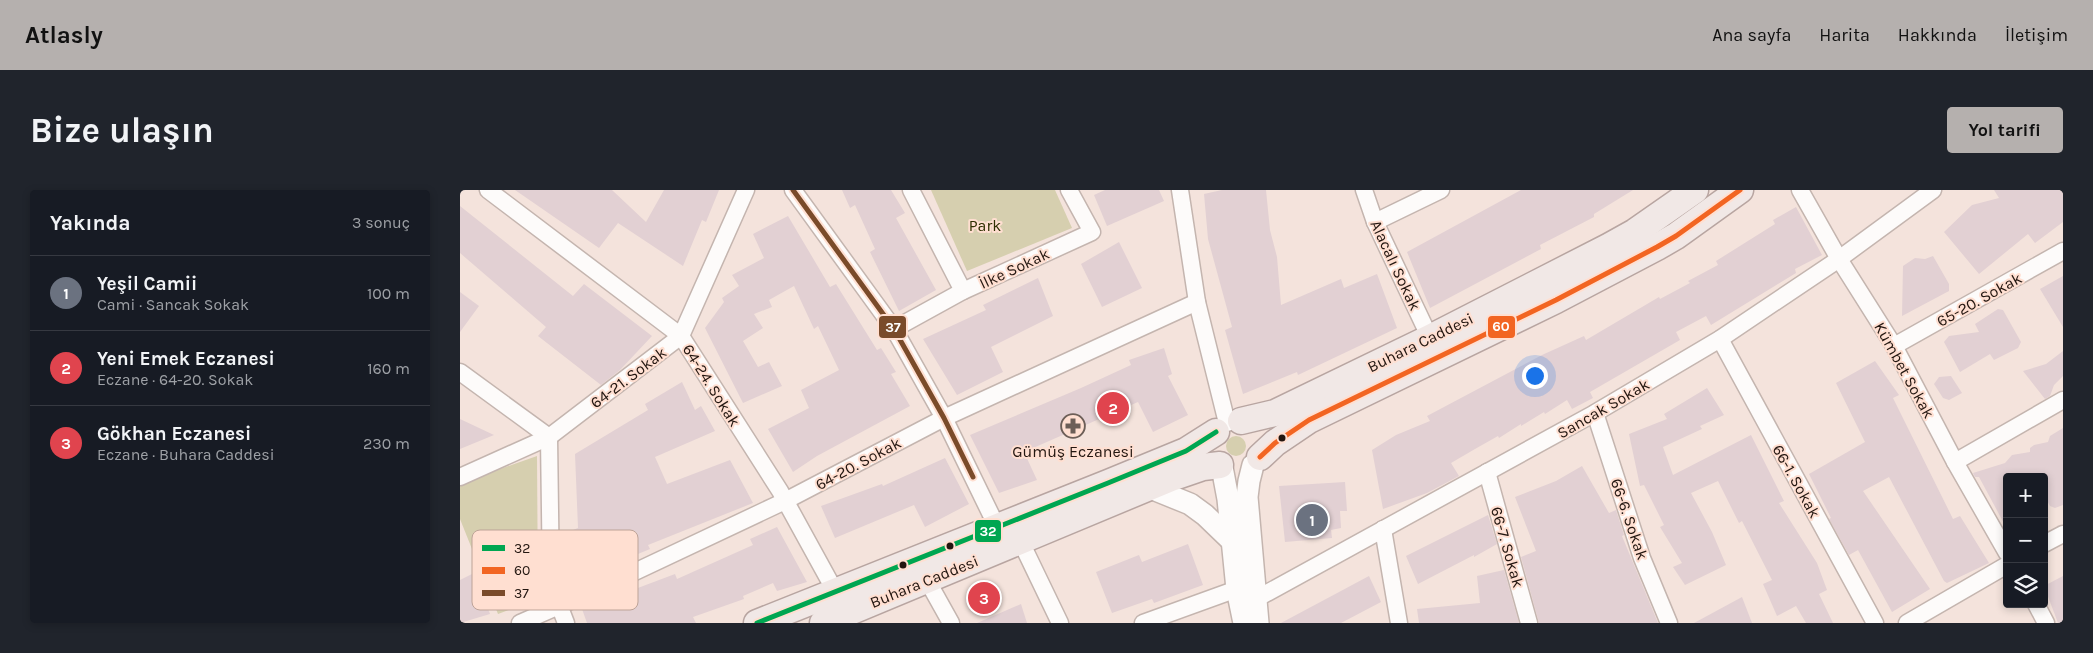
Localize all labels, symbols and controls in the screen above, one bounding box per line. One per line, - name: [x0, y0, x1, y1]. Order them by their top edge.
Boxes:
- text: Atlasly: [25, 21, 103, 49]
- text: Ana sayfa: [1712, 24, 1791, 46]
- text: Harita: [1819, 24, 1870, 46]
- text: Hakkında: [1898, 24, 1977, 46]
- text: İletişim: [2005, 24, 2068, 46]
- button: Yol tarifi: [1947, 107, 2063, 153]
- text: Bize ulaşın: [30, 110, 214, 151]
- text: Yakında: [50, 211, 131, 235]
- text: 3 sonuç: [352, 213, 410, 232]
- park label: Park: [969, 216, 1001, 235]
- street label: Alacalı Sokak: [1366, 217, 1425, 314]
- street label: İlke Sokak: [976, 244, 1052, 293]
- street label: 65-20. Sokak: [1933, 268, 2025, 331]
- text: Yeşil Camii: [97, 273, 197, 295]
- text: 1: [63, 284, 69, 303]
- text: 100 m: [367, 284, 410, 303]
- text: Cami · Sancak Sokak: [97, 295, 249, 314]
- street label: Buhara Caddesi: [1364, 309, 1476, 376]
- line badge: 37: [878, 315, 907, 339]
- line badge: 60: [1487, 315, 1516, 339]
- text: 60: [1492, 318, 1510, 335]
- text: 37: [885, 319, 901, 336]
- street label: Kümbet Sokak: [1870, 319, 1939, 422]
- street label: 64-24. Sokak: [679, 340, 744, 430]
- street label: 64-21. Sokak: [587, 343, 670, 412]
- text: Yeni Emek Eczanesi: [97, 348, 275, 370]
- text: 2: [61, 359, 71, 378]
- text: 160 m: [367, 359, 410, 378]
- your location: [1522, 363, 1548, 389]
- text: Eczane · 64-20. Sokak: [97, 370, 253, 389]
- street label: Sancak Sokak: [1554, 374, 1653, 442]
- pin: 2: [1097, 389, 1129, 427]
- pharmacy icon: Gümüş Eczanesi: [1060, 413, 1086, 439]
- text: Gökhan Eczanesi: [97, 423, 251, 445]
- street label: 64-20. Sokak: [812, 433, 904, 494]
- unlabelled marker: [1277, 433, 1287, 443]
- text: 3: [61, 434, 71, 453]
- text: 230 m: [363, 434, 410, 453]
- street label: 66-1. Sokak: [1769, 441, 1825, 521]
- place label: Gümüş Eczanesi: [1012, 442, 1134, 461]
- text: Eczane · Buhara Caddesi: [97, 445, 274, 464]
- map controls: [2003, 473, 2048, 608]
- button: +: [2003, 473, 2048, 518]
- street label: 66-6. Sokak: [1607, 476, 1652, 562]
- pin: 1: [1296, 501, 1328, 539]
- street label: 66-7. Sokak: [1487, 504, 1528, 590]
- button: −: [2003, 518, 2048, 563]
- line badge: 32: [974, 519, 1002, 543]
- text: 32: [979, 523, 997, 540]
- legend: [472, 530, 638, 610]
- text: 32: [514, 540, 530, 557]
- unlabelled marker: [945, 541, 955, 551]
- street label: Buhara Caddesi: [867, 551, 981, 612]
- unlabelled marker: [898, 560, 908, 570]
- text: 60: [514, 562, 530, 579]
- button: layers: [2003, 563, 2048, 608]
- pin: 3: [968, 579, 1000, 617]
- text: 37: [514, 585, 529, 602]

